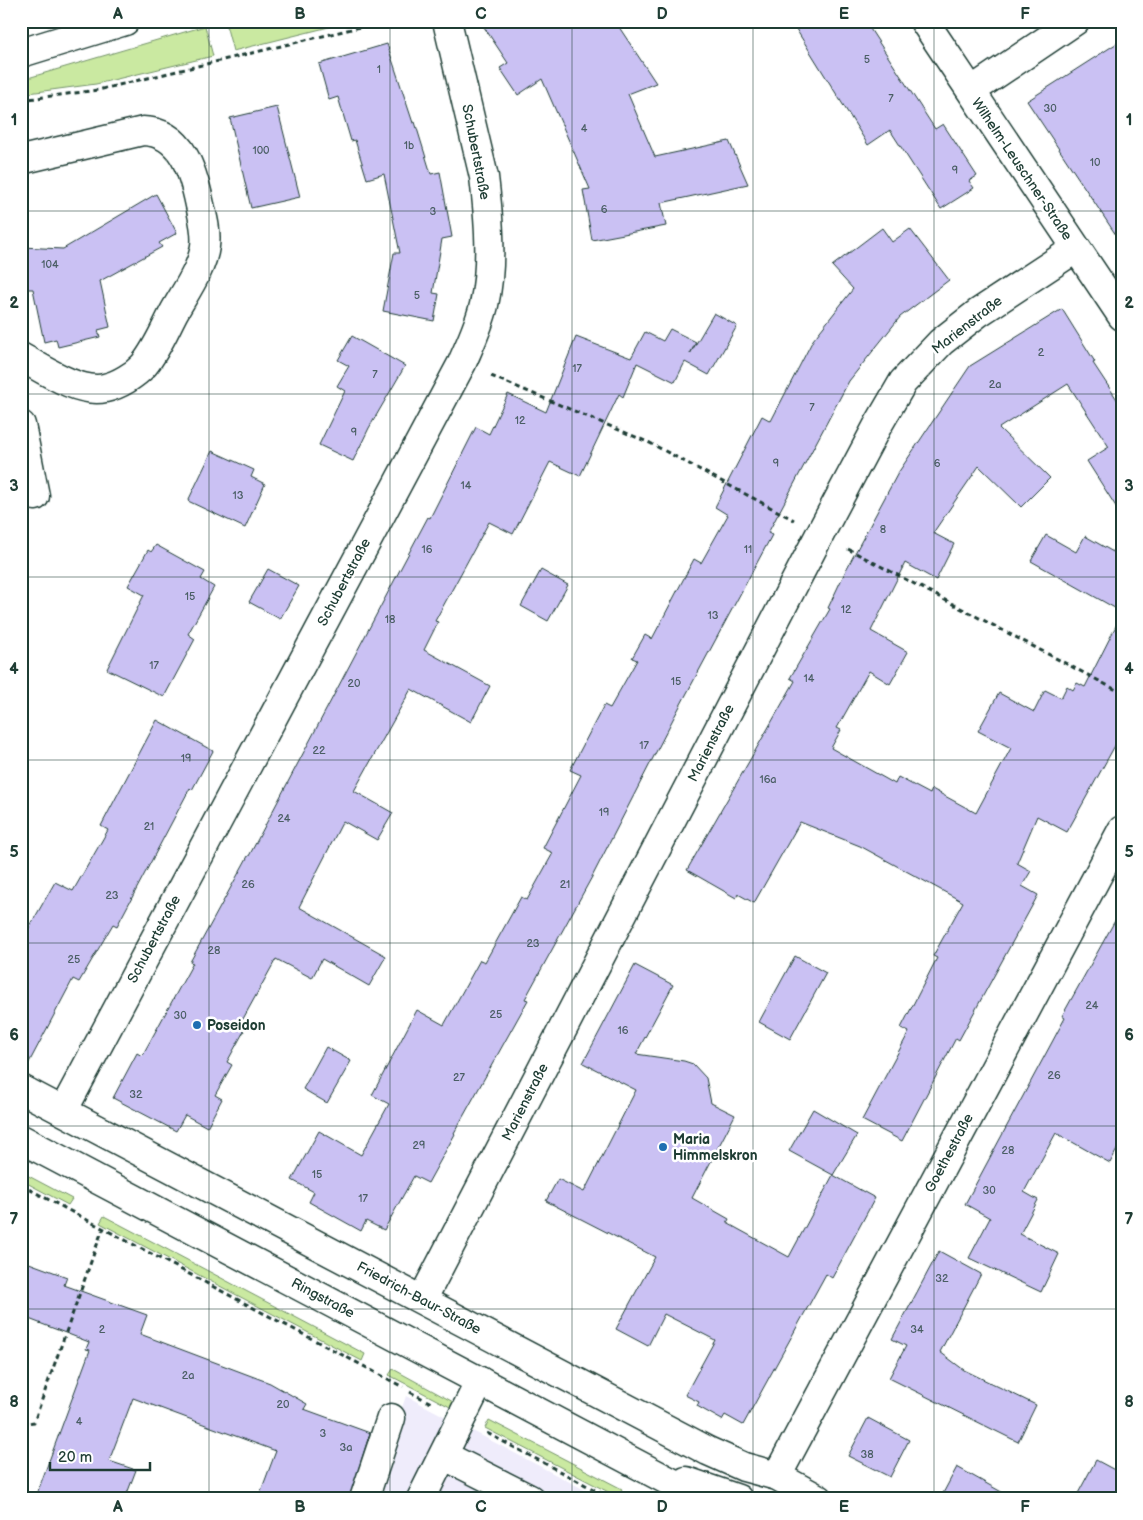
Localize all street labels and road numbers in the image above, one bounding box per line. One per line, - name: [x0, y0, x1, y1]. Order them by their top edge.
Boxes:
- street label: Wilhelm-Leuschner-Straße: [968, 95, 1076, 243]
- street label: Schubertstraße: [458, 103, 494, 201]
- street label: Marienstraße: [928, 292, 1006, 358]
- street label: Schubertstraße: [314, 535, 374, 629]
- street label: Marienstraße: [684, 701, 738, 785]
- street label: Schubertstraße: [124, 892, 184, 986]
- street label: Marienstraße: [498, 1060, 552, 1144]
- street label: Goethestraße: [921, 1111, 977, 1195]
- street label: Friedrich-Baur-Straße: [354, 1258, 484, 1338]
- street label: Ringstraße: [288, 1274, 358, 1322]

